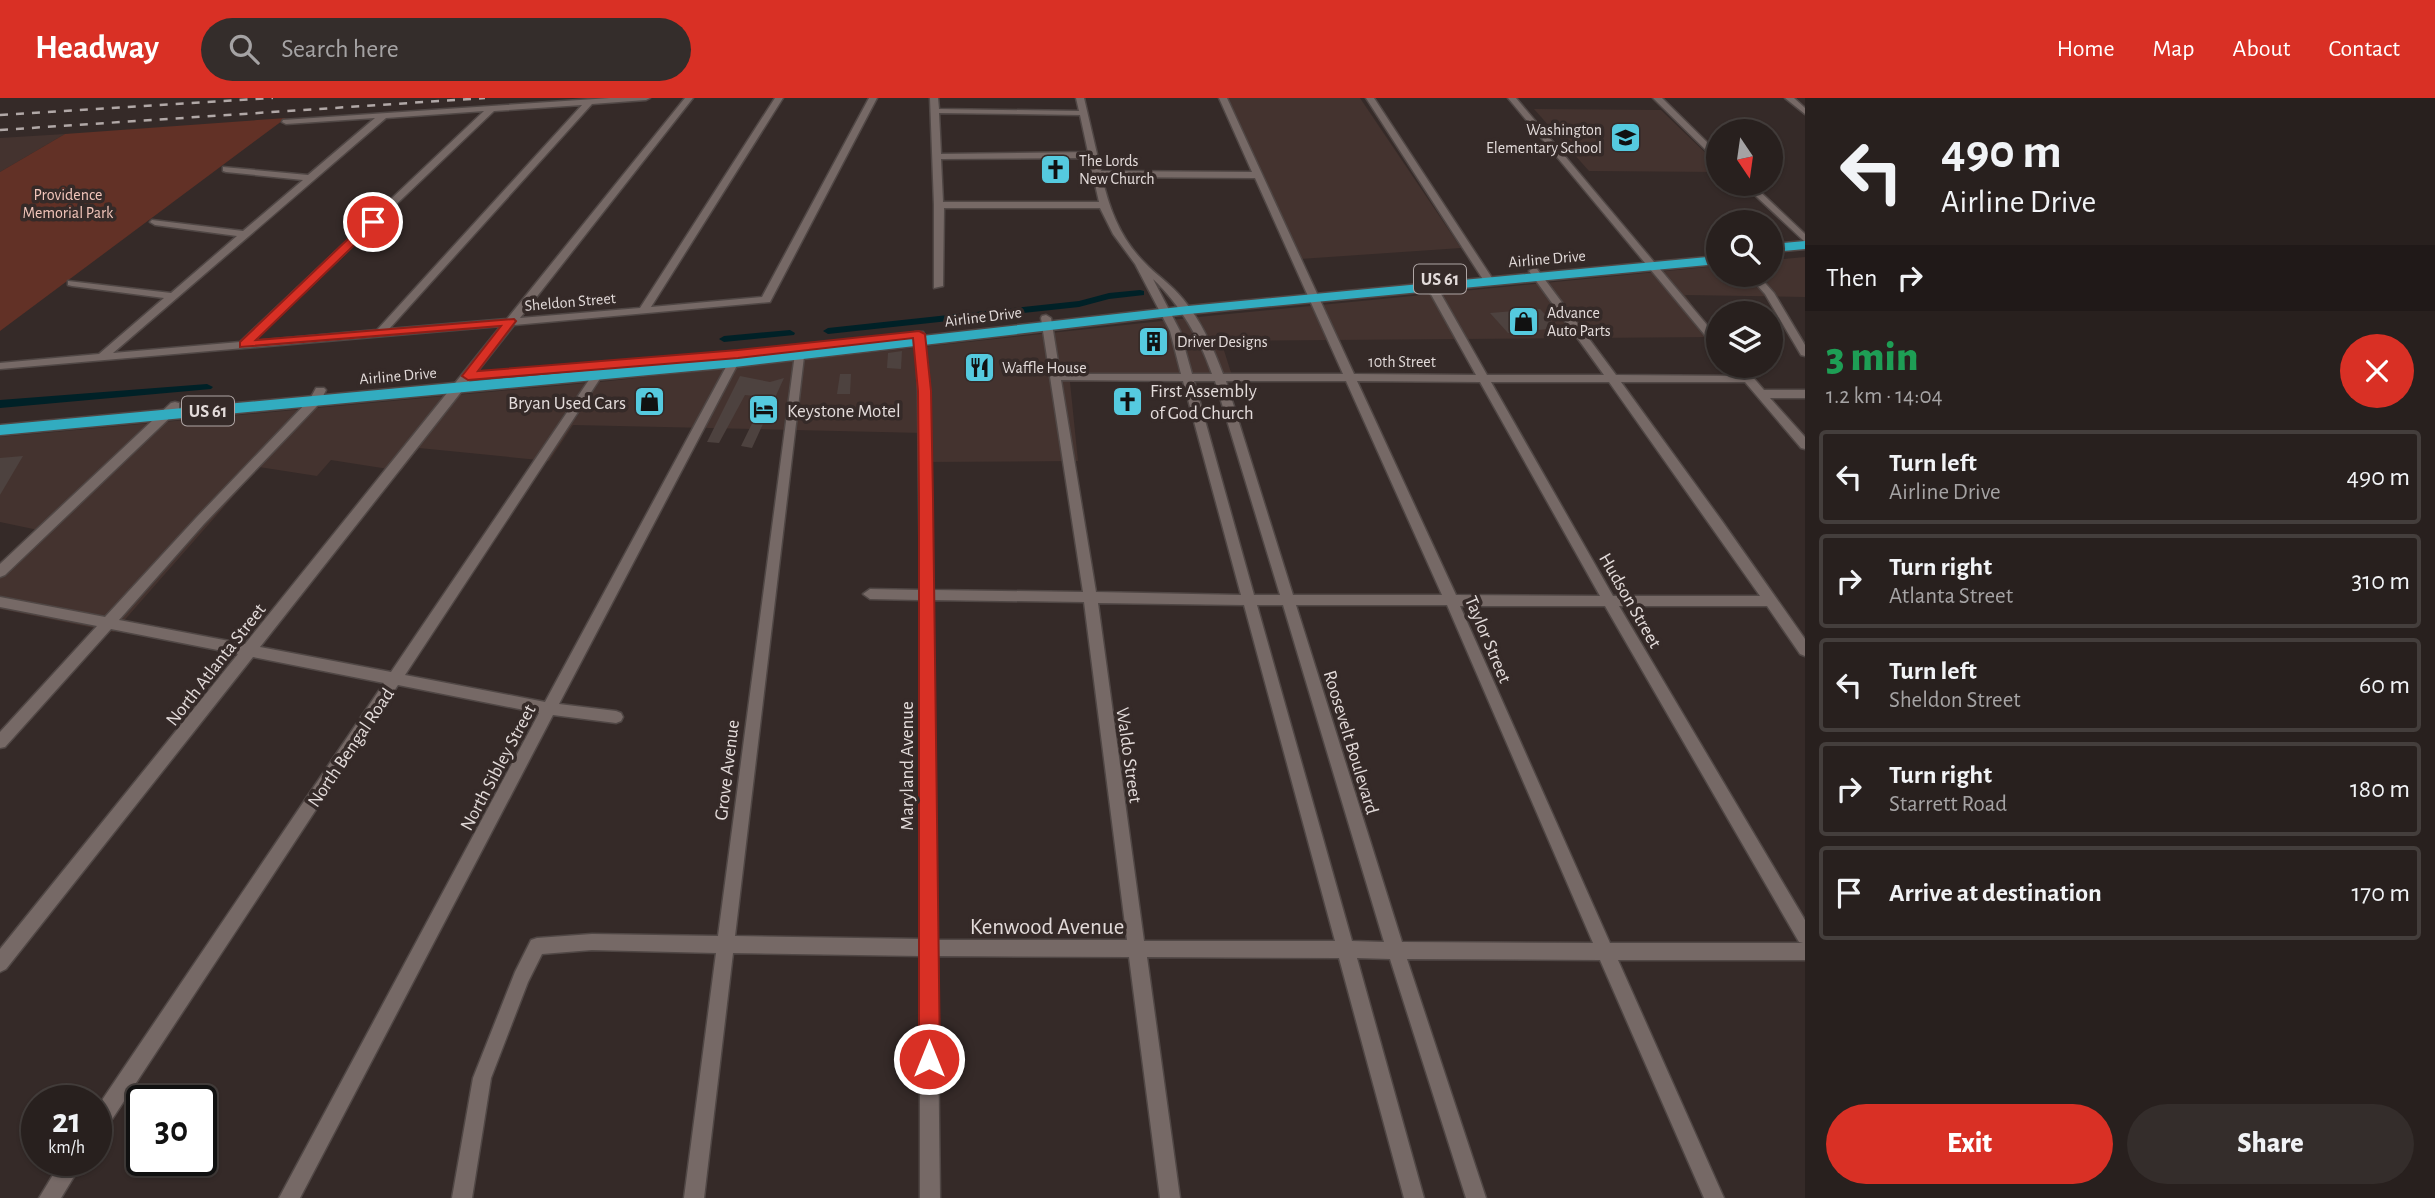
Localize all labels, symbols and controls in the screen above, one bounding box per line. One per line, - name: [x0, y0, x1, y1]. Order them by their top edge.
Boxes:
- search box: [201, 18, 691, 81]
- icon: search: [225, 30, 263, 68]
- text: Headway: [35, 32, 159, 65]
- text: Search here: [281, 36, 399, 62]
- text: Home: [2057, 37, 2115, 61]
- text: Map: [2153, 37, 2195, 61]
- text: About: [2233, 37, 2290, 61]
- text: Contact: [2328, 37, 2400, 61]
- north arrow: [1706, 119, 1783, 196]
- map controls: [1706, 119, 1783, 378]
- school or university icon: Washington Elementary School: [1608, 121, 1642, 155]
- place label: Washington Elementary School: [1486, 122, 1602, 157]
- icon: left: [1826, 126, 1917, 217]
- text: 490 m: [1941, 128, 2062, 177]
- church icon: The Lords New Church: [1039, 152, 1073, 186]
- place label: The Lords New Church: [1079, 153, 1155, 187]
- text: Airline Drive: [1941, 186, 2096, 218]
- park label: Providence Memorial Park: [23, 187, 114, 221]
- pin: [343, 192, 403, 252]
- icon: arrive: [354, 203, 392, 241]
- button: search: [1706, 210, 1783, 287]
- street label: Airline Drive: [1508, 248, 1586, 270]
- icon: right: [1891, 259, 1929, 297]
- road number: US 61: [1414, 264, 1466, 294]
- text: Then: [1826, 265, 1877, 291]
- street label: Sheldon Street: [524, 290, 616, 314]
- button: layers: [1706, 301, 1783, 378]
- street label: Airline Drive: [944, 304, 1023, 330]
- shop icon: Advance Auto Parts: [1507, 304, 1541, 338]
- place label: Advance Auto Parts: [1547, 305, 1611, 339]
- building icon: Driver Designs: [1137, 324, 1171, 358]
- place label: Driver Designs: [1177, 334, 1268, 350]
- button: close: [2340, 334, 2414, 408]
- text: 3 min: [1826, 336, 1918, 378]
- restaurant icon: Waffle House: [962, 350, 996, 384]
- street label: 10th Street: [1368, 354, 1436, 370]
- place label: Waffle House: [1002, 360, 1087, 376]
- street label: Airline Drive: [359, 365, 437, 387]
- place label: First Assembly of God Church: [1150, 382, 1257, 423]
- church icon: First Assembly of God Church: [1110, 384, 1144, 418]
- shop icon: Bryan Used Cars: [632, 385, 666, 419]
- text: 1.2 km · 14:04: [1826, 385, 1943, 408]
- hotel icon: Keystone Motel: [747, 393, 781, 427]
- place label: Bryan Used Cars: [508, 394, 626, 413]
- road number: US 61: [182, 396, 234, 426]
- place label: Keystone Motel: [787, 402, 901, 421]
- text: Turn left: [1889, 450, 1977, 476]
- icon: left: [1830, 458, 1868, 496]
- text: 490 m: [2346, 464, 2410, 490]
- text: Airline Drive: [1889, 481, 2001, 504]
- street label: Hudson Street: [1595, 550, 1664, 651]
- text: Turn right: [1889, 554, 1992, 580]
- icon: right: [1830, 562, 1868, 600]
- text: 310 m: [2352, 568, 2410, 594]
- text: Atlanta Street: [1889, 585, 2013, 608]
- street label: Taylor Street: [1461, 593, 1514, 686]
- street label: North Atlanta Street: [163, 600, 270, 730]
- text: Turn left: [1889, 658, 1977, 684]
- icon: left: [1830, 666, 1868, 704]
- street label: Roosevelt Boulevard: [1320, 668, 1382, 817]
- text: 60 m: [2359, 672, 2410, 698]
- street label: North Bengal Road: [305, 685, 398, 811]
- text: Sheldon Street: [1889, 689, 2021, 712]
- street label: Maryland Avenue: [898, 701, 917, 831]
- street label: North Sibley Street: [457, 702, 540, 834]
- street label: Waldo Street: [1112, 706, 1145, 804]
- street label: Grove Avenue: [712, 719, 743, 822]
- text: Turn right: [1889, 762, 1992, 788]
- icon: right: [1830, 770, 1868, 808]
- text: 180 m: [2350, 776, 2410, 802]
- text: Starrett Road: [1889, 793, 2007, 816]
- icon: arrive: [1830, 874, 1868, 912]
- text: Arrive at destination: [1889, 880, 2102, 906]
- text: 170 m: [2351, 880, 2410, 906]
- street label: Kenwood Avenue: [970, 916, 1124, 939]
- position arrow: [892, 1022, 966, 1096]
- speed limit sign: 30: [126, 1085, 217, 1176]
- text: 21: [52, 1104, 81, 1139]
- button: Exit: [1826, 1104, 2113, 1184]
- button: Share: [2127, 1104, 2414, 1184]
- text: km/h: [48, 1139, 85, 1157]

